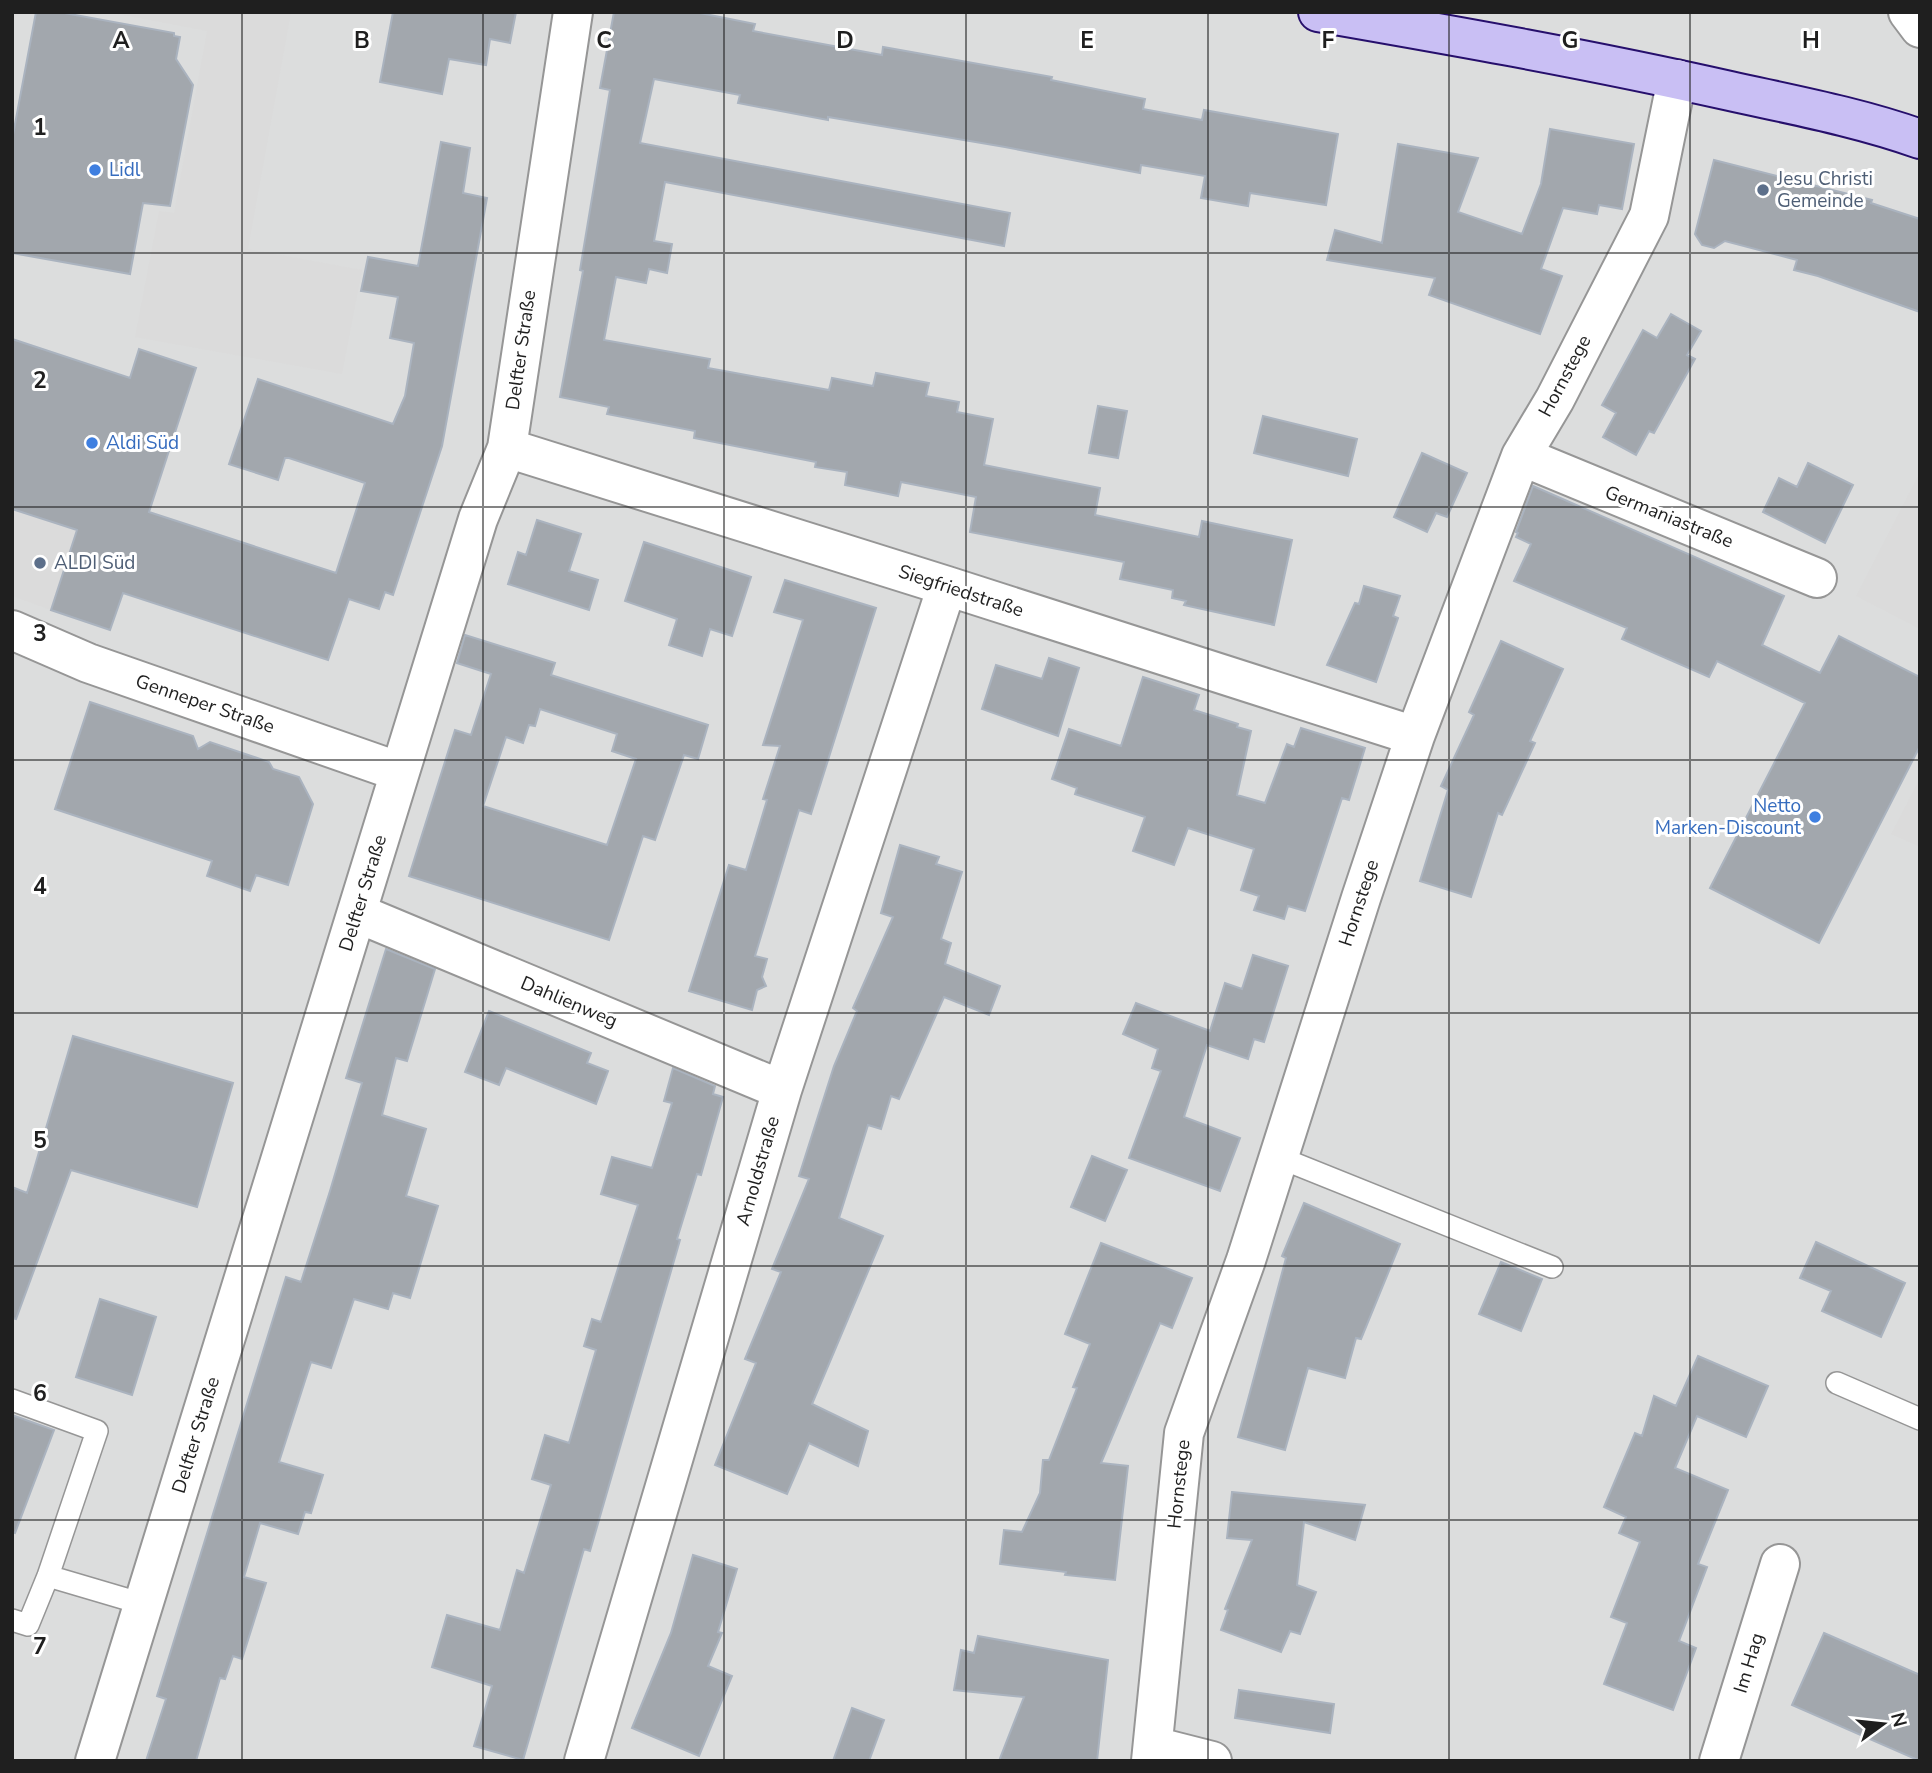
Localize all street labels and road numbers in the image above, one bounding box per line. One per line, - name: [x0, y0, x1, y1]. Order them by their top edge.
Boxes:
- street label: Delfter Straße: [500, 288, 542, 412]
- street label: Hornstege: [1532, 330, 1598, 422]
- street label: Germaniastraße: [1601, 479, 1737, 555]
- street label: Siegfriedstraße: [895, 558, 1027, 624]
- street label: Genneper Straße: [132, 668, 278, 740]
- street label: Delfter Straße: [333, 831, 393, 955]
- street label: Hornstege: [1333, 856, 1385, 950]
- street label: Dahlienweg: [517, 970, 621, 1034]
- street label: Arnoldstraße: [730, 1113, 786, 1229]
- street label: Delfter Straße: [166, 1373, 226, 1497]
- street label: Hornstege: [1161, 1438, 1197, 1530]
- street label: Im Hag: [1728, 1630, 1770, 1696]

